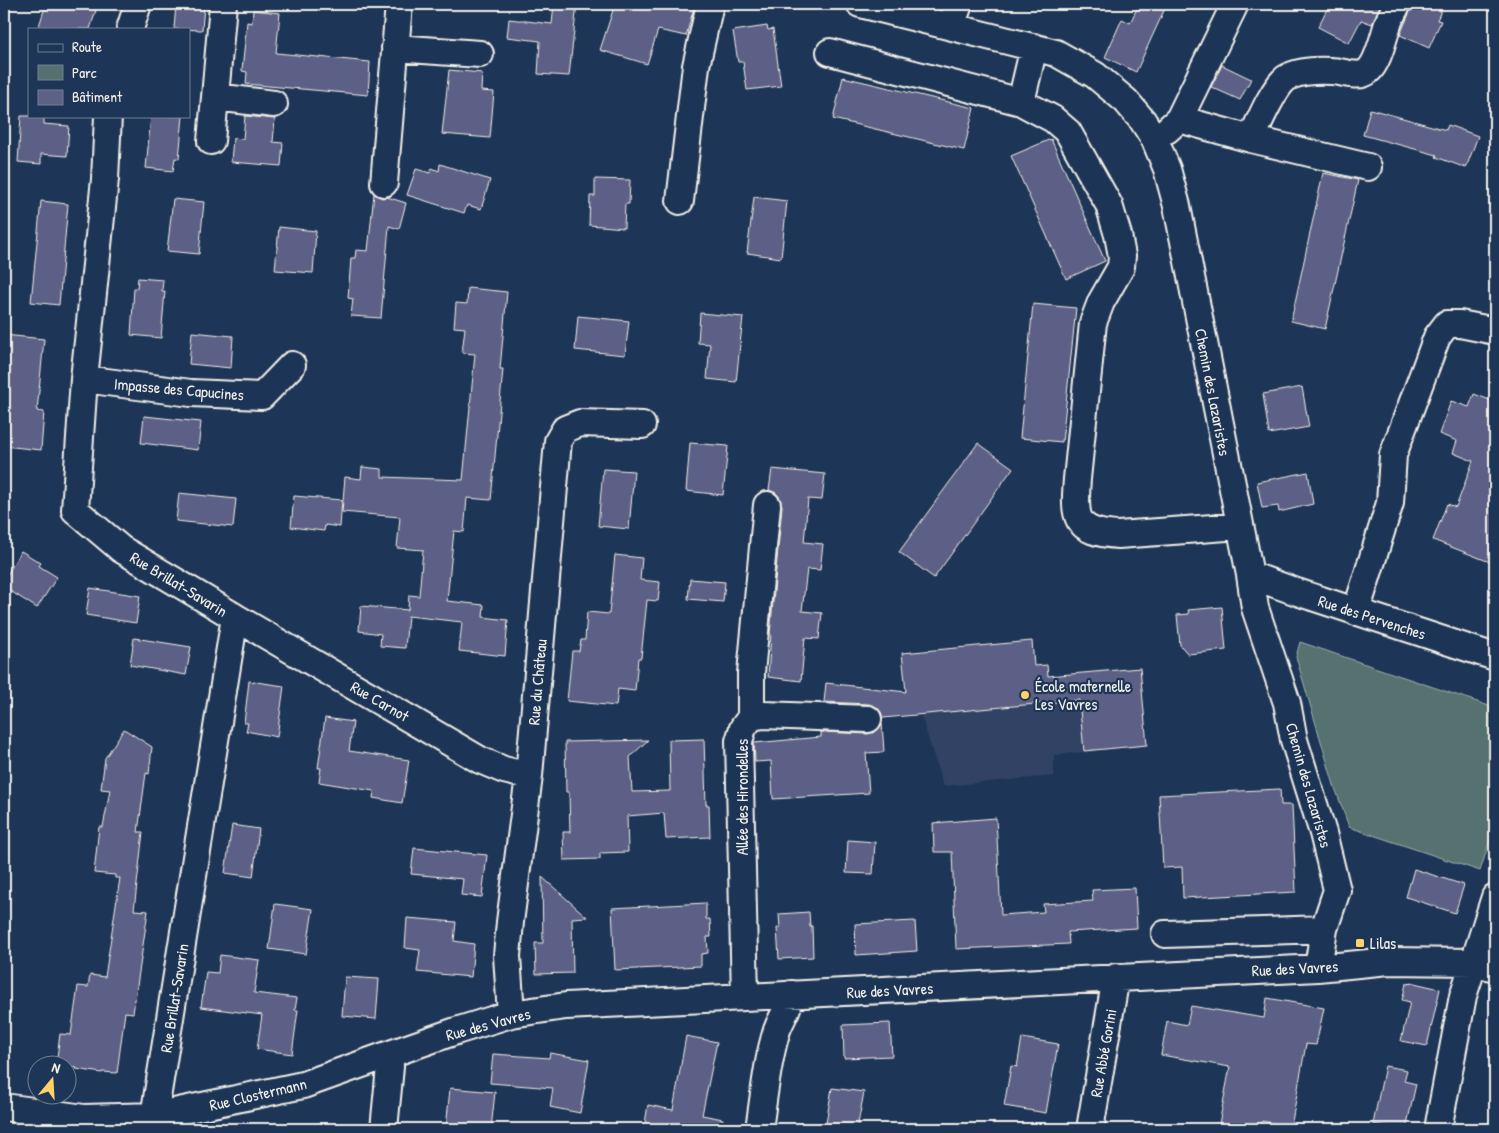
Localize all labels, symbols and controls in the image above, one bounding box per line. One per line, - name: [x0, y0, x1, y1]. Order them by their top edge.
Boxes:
- legend: [28, 28, 190, 118]
- text: Route: [72, 36, 102, 57]
- text: Parc: [72, 62, 97, 83]
- text: Bâtiment: [72, 86, 123, 107]
- street label: Chemin des Lazaristes: [1190, 327, 1236, 457]
- street label: Impasse des Capucines: [113, 372, 245, 406]
- street label: Rue Brillat-Savarin: [126, 546, 232, 622]
- street label: Rue des Pervenches: [1315, 589, 1429, 645]
- street label: Rue du Château: [522, 637, 552, 726]
- street label: Rue Carnot: [347, 675, 414, 727]
- place label: École maternelle Les Vavres: [1035, 675, 1132, 715]
- marker: École maternelle Les Vavres: [1019, 689, 1031, 701]
- street label: Chemin des Lazaristes: [1281, 720, 1337, 850]
- street label: Allée des Hirondelles: [731, 739, 753, 855]
- place label: Lilas: [1370, 932, 1396, 954]
- marker: Lilas: [1354, 937, 1366, 949]
- street label: Rue Brillat-Savarin: [155, 942, 193, 1054]
- street label: Rue des Vavres: [1251, 955, 1339, 981]
- street label: Rue des Vavres: [846, 977, 934, 1003]
- street label: Rue des Vavres: [443, 1002, 533, 1046]
- street label: Rue Abbé Gorini: [1084, 1007, 1122, 1099]
- north arrow: [28, 1056, 78, 1106]
- text: N: [50, 1057, 63, 1078]
- street label: Rue Clostermann: [207, 1072, 309, 1116]

